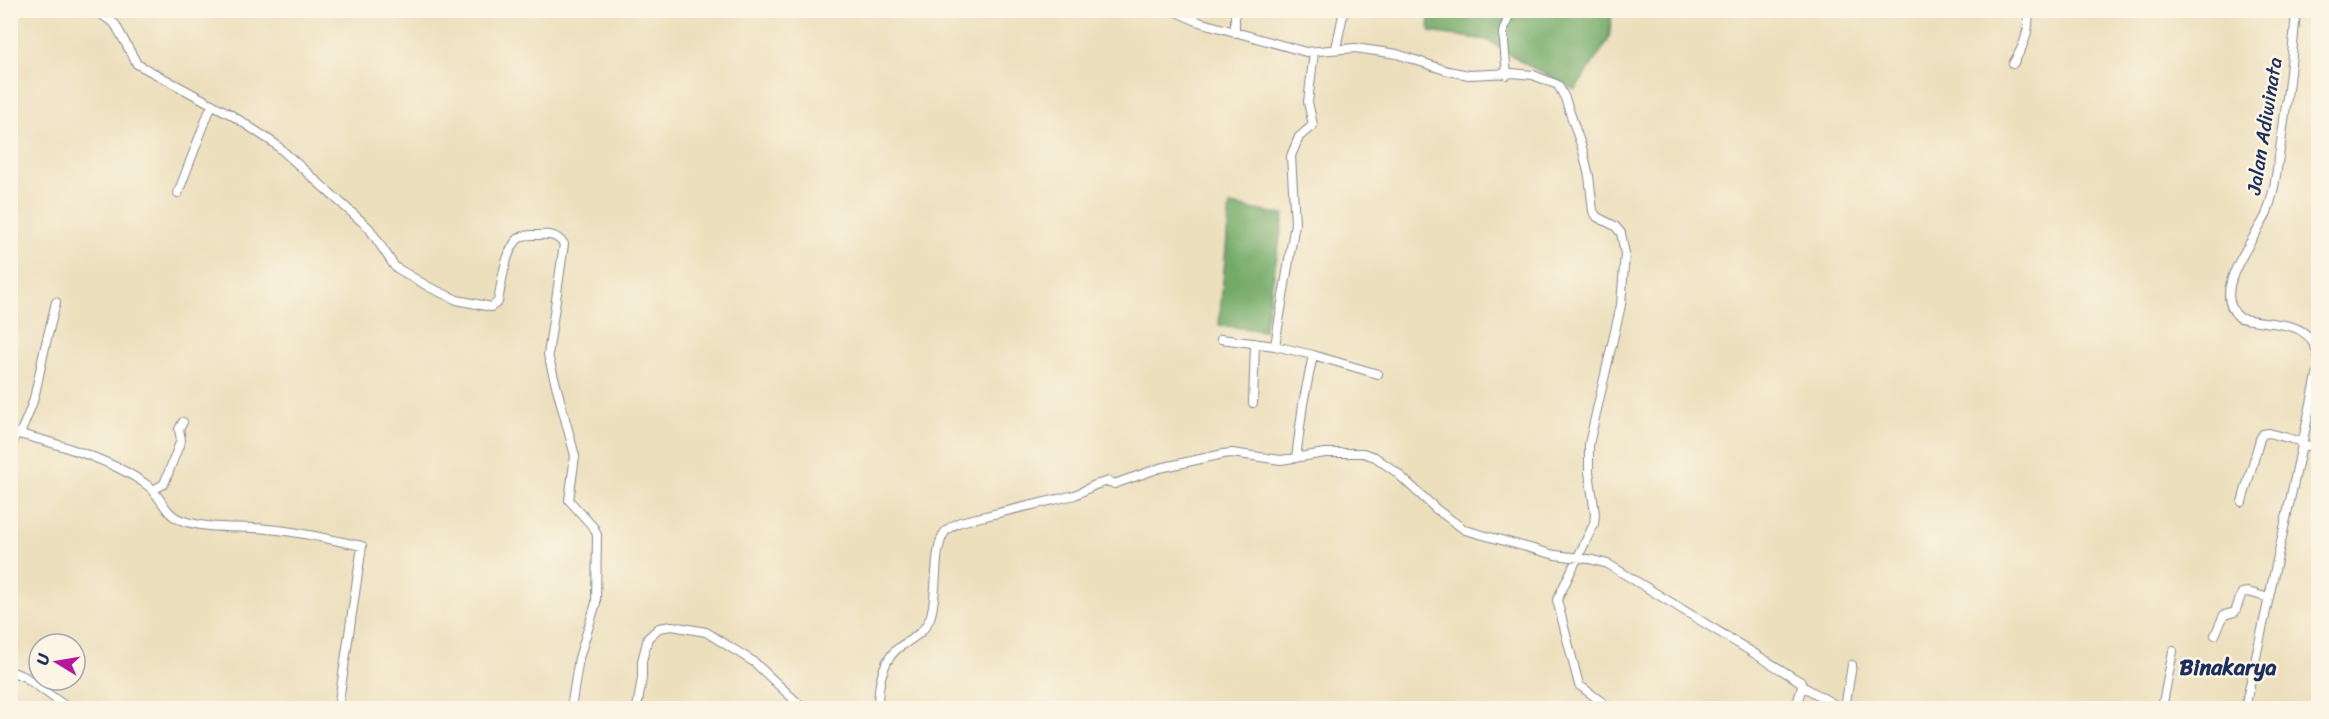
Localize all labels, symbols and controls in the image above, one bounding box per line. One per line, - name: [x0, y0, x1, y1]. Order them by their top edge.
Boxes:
- street label: Jalan Adiwinata: [2236, 55, 2293, 198]
- north arrow: [27, 632, 87, 692]
- district label: Binakarya: [2179, 648, 2277, 687]
- text: U: [28, 650, 58, 667]

